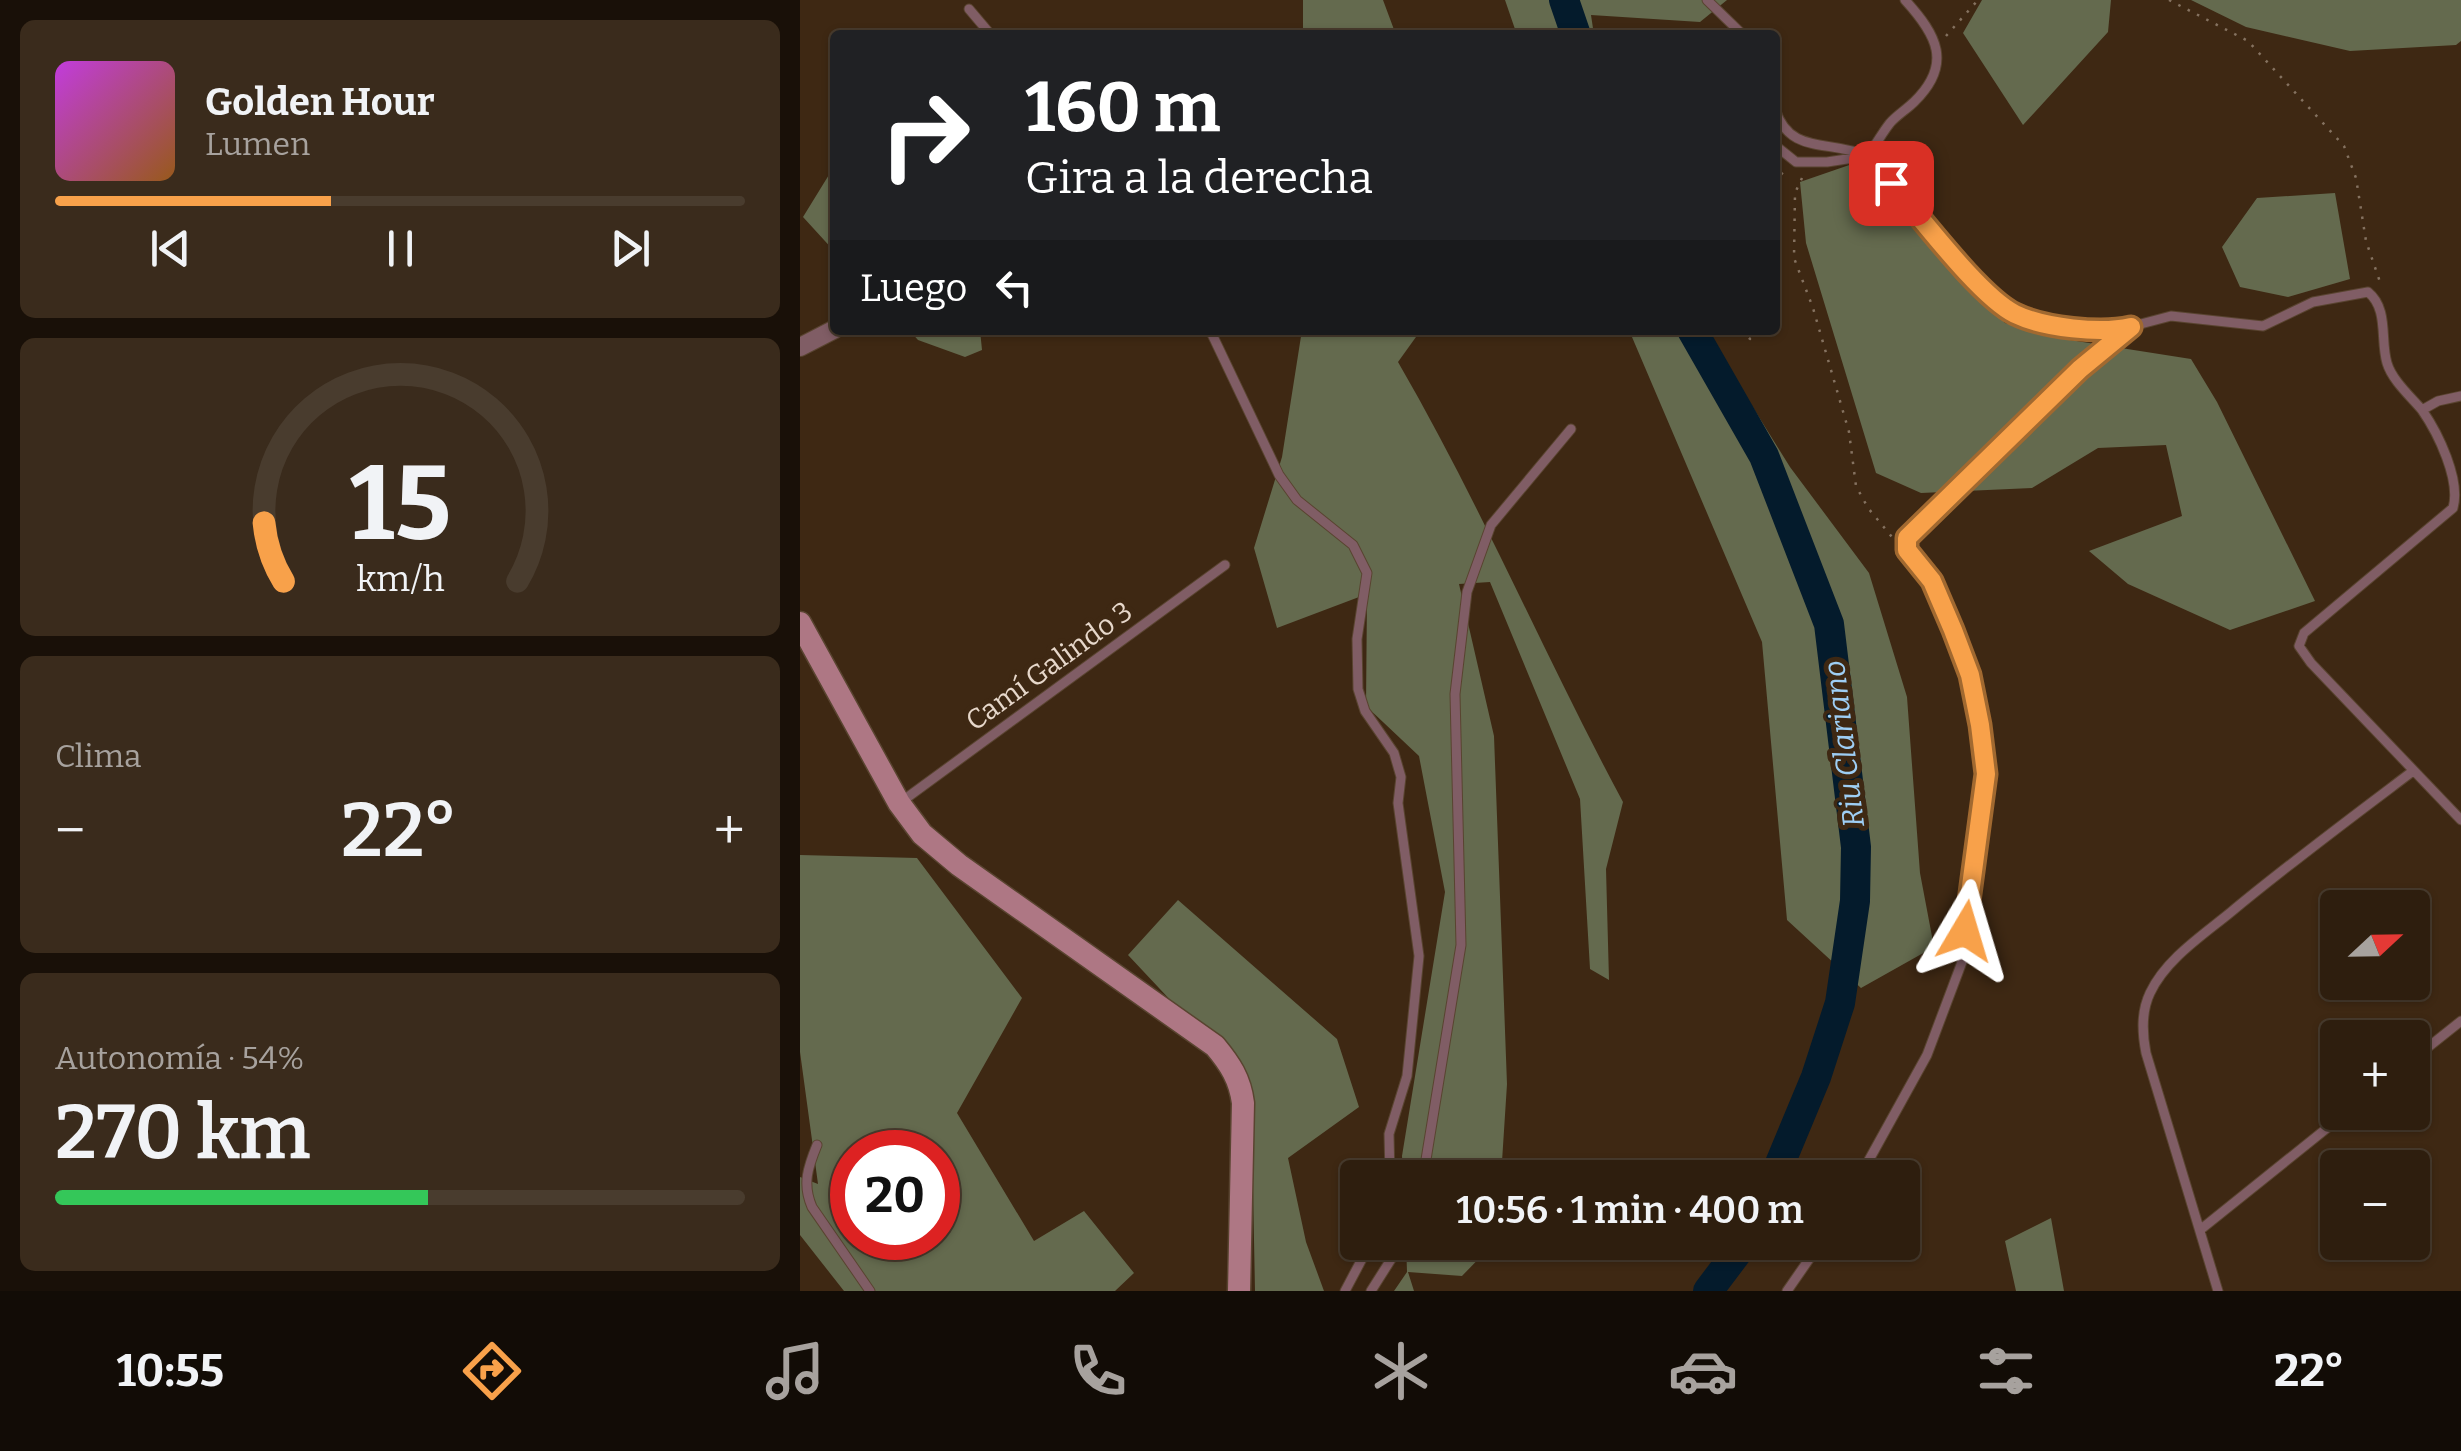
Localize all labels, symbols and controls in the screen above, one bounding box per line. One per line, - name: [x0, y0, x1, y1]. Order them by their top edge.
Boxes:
- text: 160 m: [1025, 66, 1220, 150]
- icon: right: [860, 70, 990, 200]
- text: Golden Hour: [205, 79, 435, 125]
- text: Lumen: [205, 125, 310, 163]
- pin: [1849, 141, 1934, 226]
- text: Gira a la derecha: [1025, 151, 1373, 205]
- icon: arrive: [1864, 156, 1919, 211]
- icon: previous: [143, 221, 198, 276]
- icon: pause: [373, 221, 428, 276]
- icon: next: [603, 221, 658, 276]
- icon: left: [987, 260, 1042, 315]
- text: Luego: [860, 265, 967, 311]
- text: 15: [349, 442, 451, 567]
- text: km/h: [356, 558, 444, 600]
- street label: Camí Galindo 3: [959, 595, 1139, 737]
- water label: Riu Clariano: [1816, 658, 1872, 830]
- text: Clima: [55, 737, 142, 775]
- text: 22°: [341, 786, 458, 876]
- text: −: [55, 798, 85, 864]
- text: +: [714, 798, 745, 864]
- position arrow: [1913, 879, 2017, 983]
- north arrow: [2320, 890, 2430, 1000]
- map controls: [2320, 890, 2430, 1260]
- button: +: [2320, 1020, 2430, 1130]
- text: Autonomía · 54%: [55, 1039, 304, 1077]
- text: 270 km: [55, 1088, 311, 1178]
- speed limit sign: 20: [830, 1130, 960, 1260]
- button: −: [2320, 1150, 2430, 1260]
- text: 10:56 · 1 min · 400 m: [1456, 1187, 1804, 1233]
- icon: directions: [457, 1336, 527, 1406]
- icon: music: [760, 1336, 830, 1406]
- icon: phone: [1063, 1336, 1133, 1406]
- icon: climate: [1366, 1336, 1436, 1406]
- icon: car: [1668, 1336, 1738, 1406]
- icon: filters: [1971, 1336, 2041, 1406]
- text: 10:55: [116, 1344, 224, 1398]
- text: 22°: [2274, 1344, 2345, 1398]

